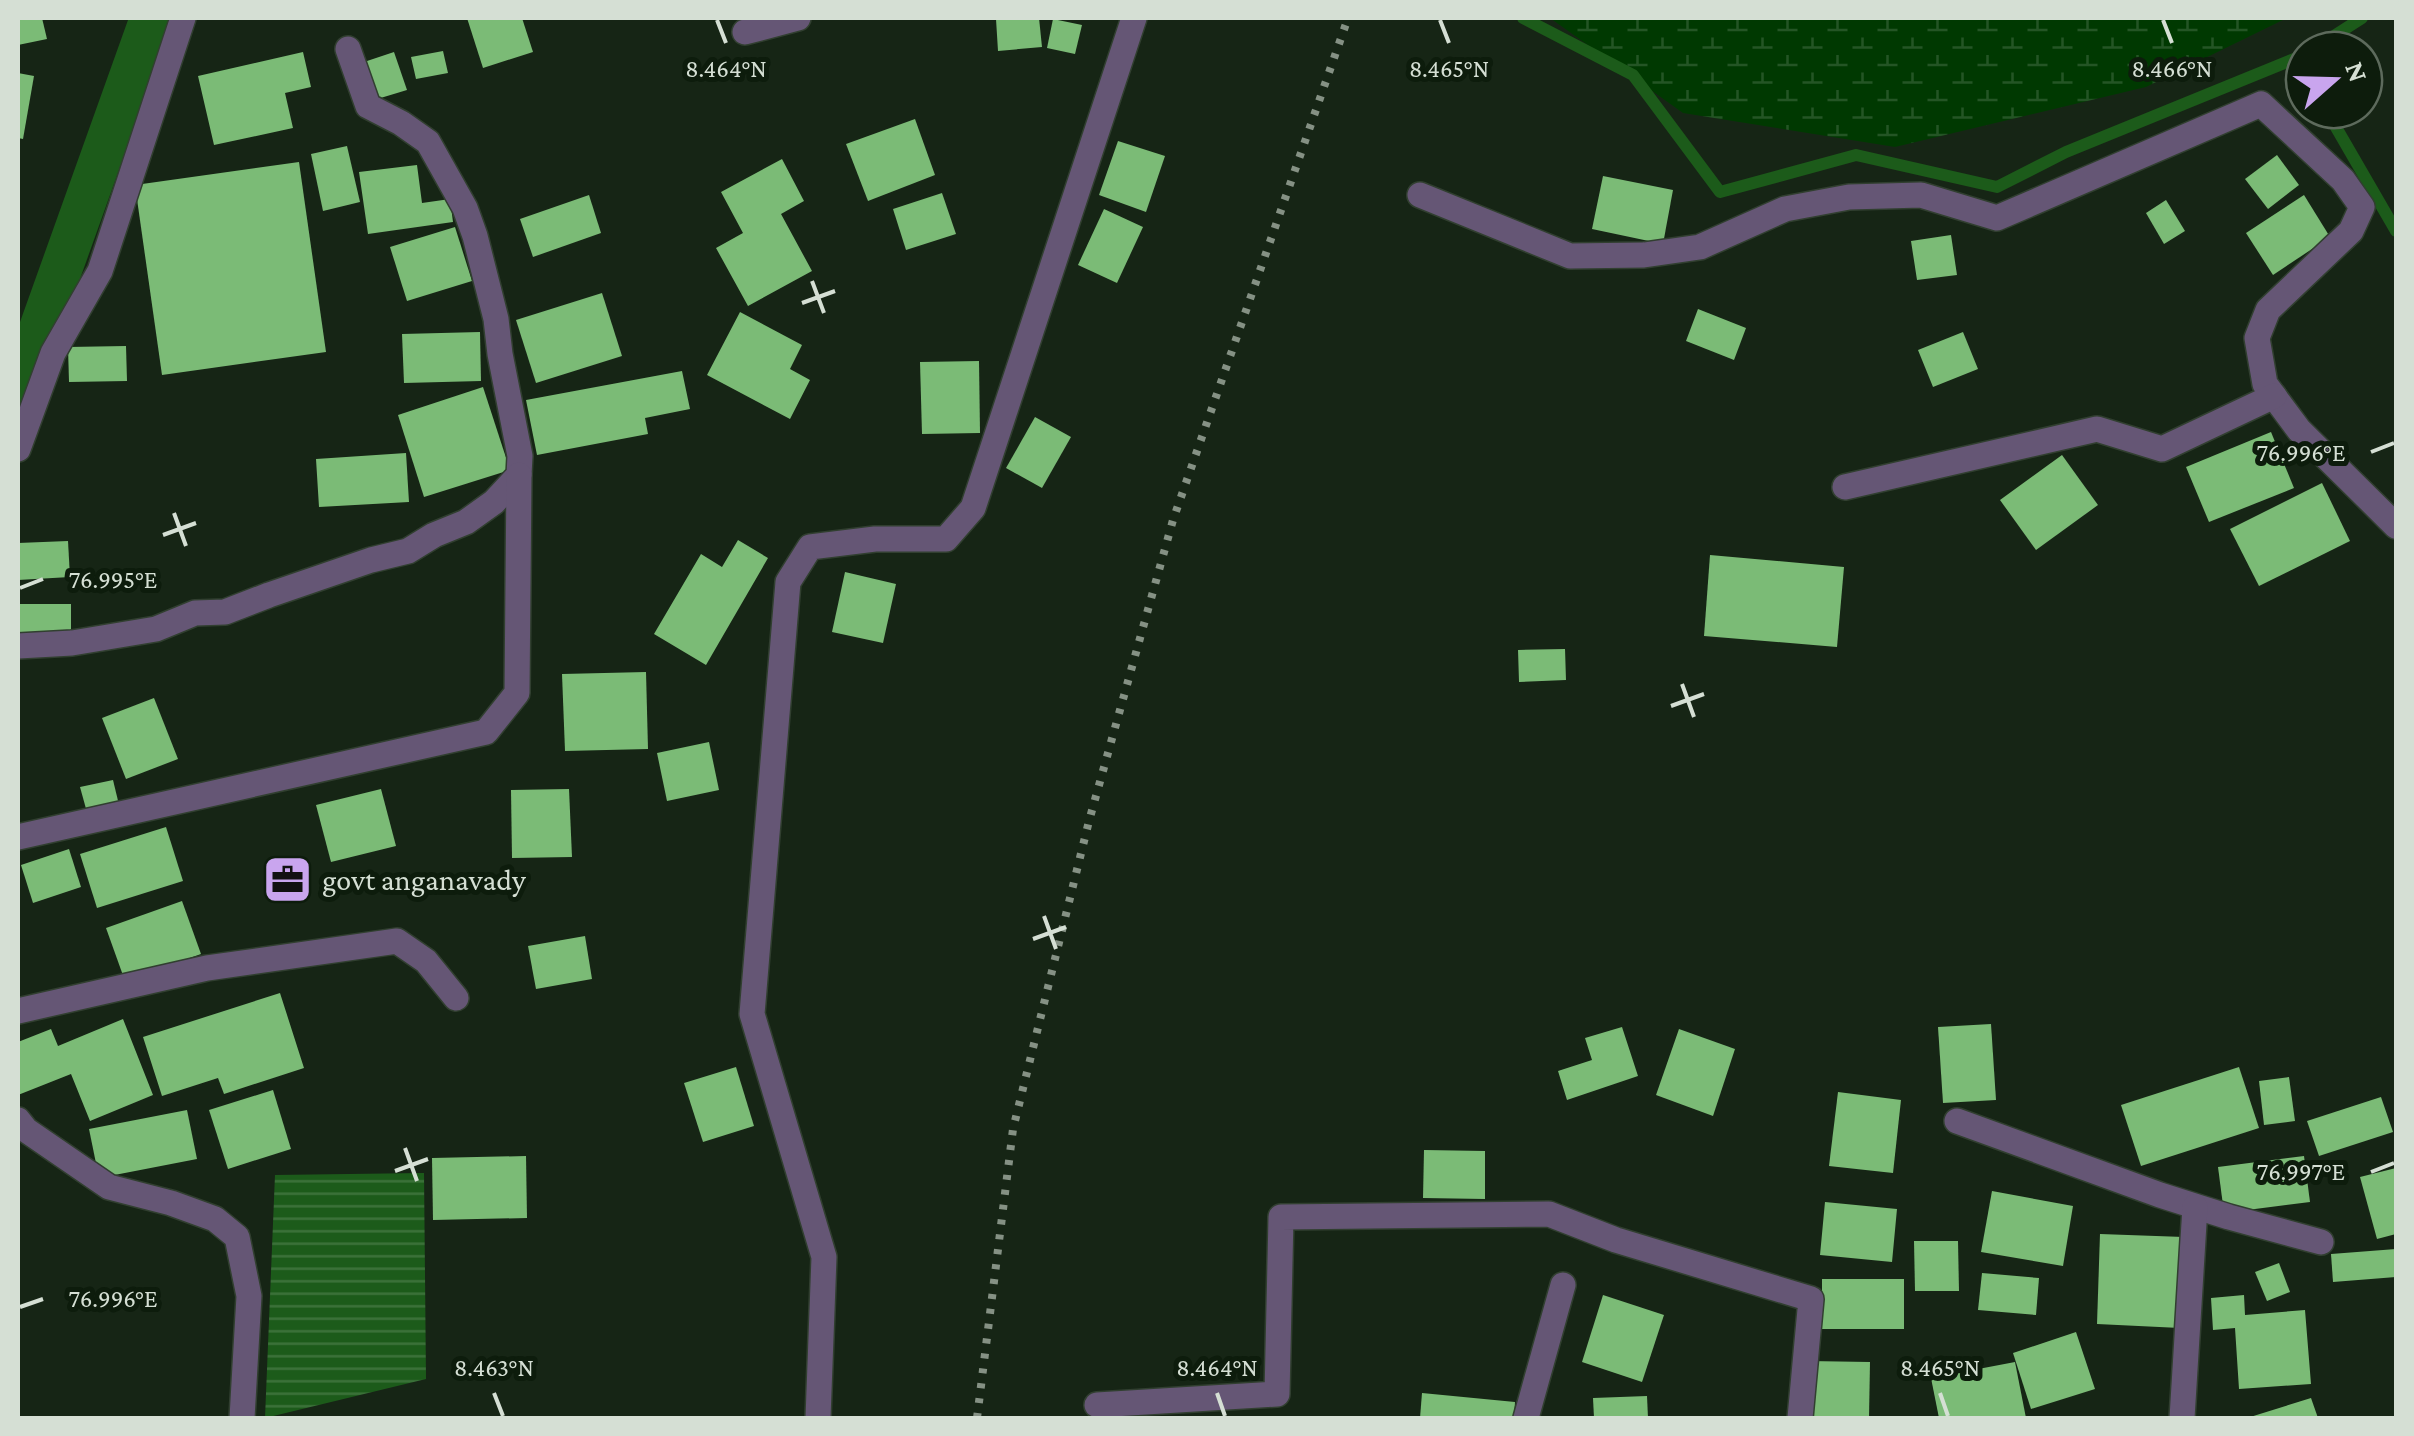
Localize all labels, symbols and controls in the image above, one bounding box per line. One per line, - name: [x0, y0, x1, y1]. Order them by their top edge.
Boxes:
- north arrow: [2284, 30, 2384, 130]
- text: 8.464°N: [685, 55, 767, 82]
- text: 8.465°N: [1409, 55, 1489, 82]
- text: 8.466°N: [2132, 55, 2212, 82]
- text: N: [2339, 57, 2375, 86]
- text: 76.996°E: [2257, 439, 2345, 466]
- text: 76.995°E: [69, 566, 157, 593]
- office icon: govt anganavady: [261, 854, 313, 906]
- place label: govt anganavady: [322, 863, 526, 897]
- text: 76.997°E: [2257, 1158, 2345, 1185]
- text: 76.996°E: [69, 1285, 157, 1312]
- text: 8.463°N: [454, 1354, 534, 1381]
- text: 8.464°N: [1176, 1354, 1258, 1381]
- text: 8.465°N: [1900, 1354, 1980, 1381]

